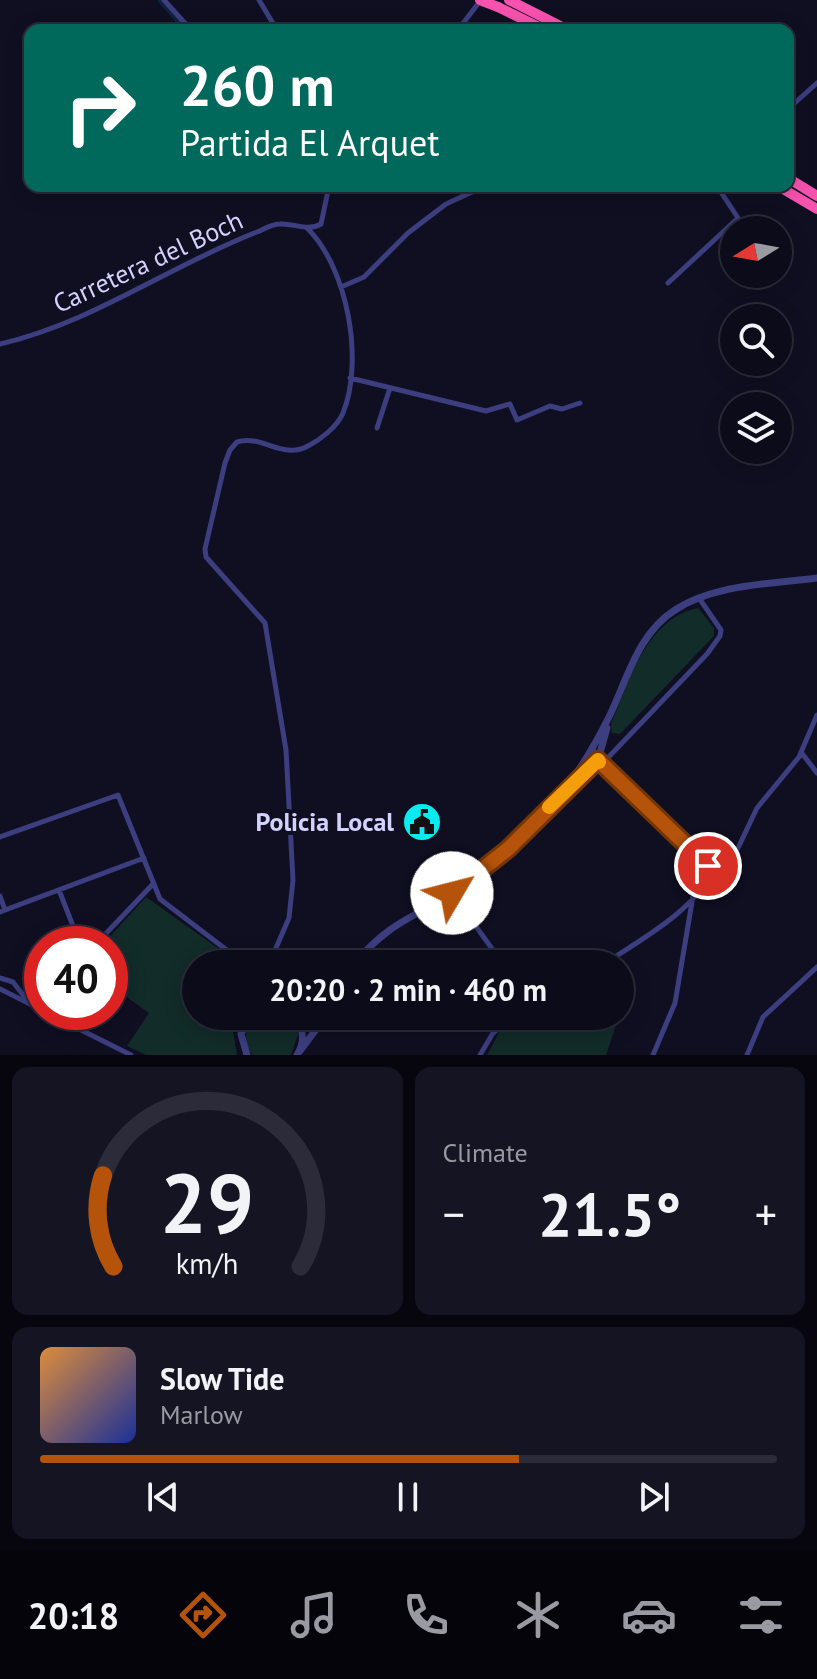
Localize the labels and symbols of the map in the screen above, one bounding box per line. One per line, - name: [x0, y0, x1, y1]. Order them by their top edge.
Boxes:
- street label: Carretera del Boch: [48, 203, 248, 320]
- north arrow: [720, 216, 792, 288]
- public building icon: Policia Local: [401, 801, 443, 843]
- place label: Policia Local: [256, 805, 394, 838]
- pin: [674, 832, 742, 900]
- position arrow: [410, 851, 494, 935]
- speed limit sign: 40: [24, 926, 128, 1030]

